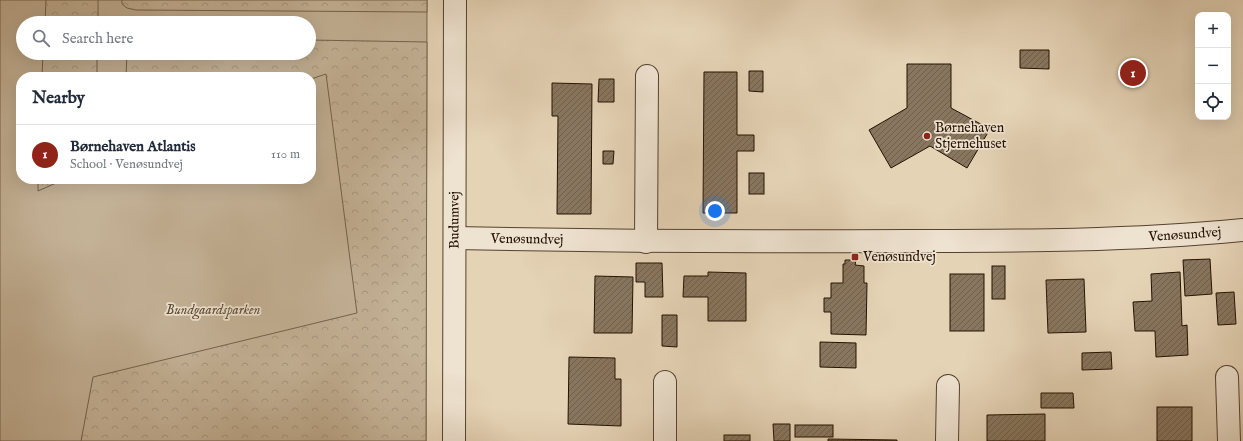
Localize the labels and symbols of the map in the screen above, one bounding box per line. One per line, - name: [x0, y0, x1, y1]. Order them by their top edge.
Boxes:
- pin: 1: [1120, 58, 1146, 88]
- place label: Børnehaven Stjernehuset: [935, 119, 1007, 153]
- marker: Børnehaven Stjernehuset: [922, 131, 932, 141]
- street label: Budumvej: [445, 191, 464, 249]
- your location: [705, 201, 725, 221]
- street label: Venøsundvej: [1147, 223, 1222, 246]
- street label: Venøsundvej: [489, 230, 564, 249]
- place label: Venøsundvej: [862, 248, 936, 266]
- marker: Venøsundvej: [850, 252, 860, 262]
- park label: Bundgaardsparken: [166, 301, 260, 320]

